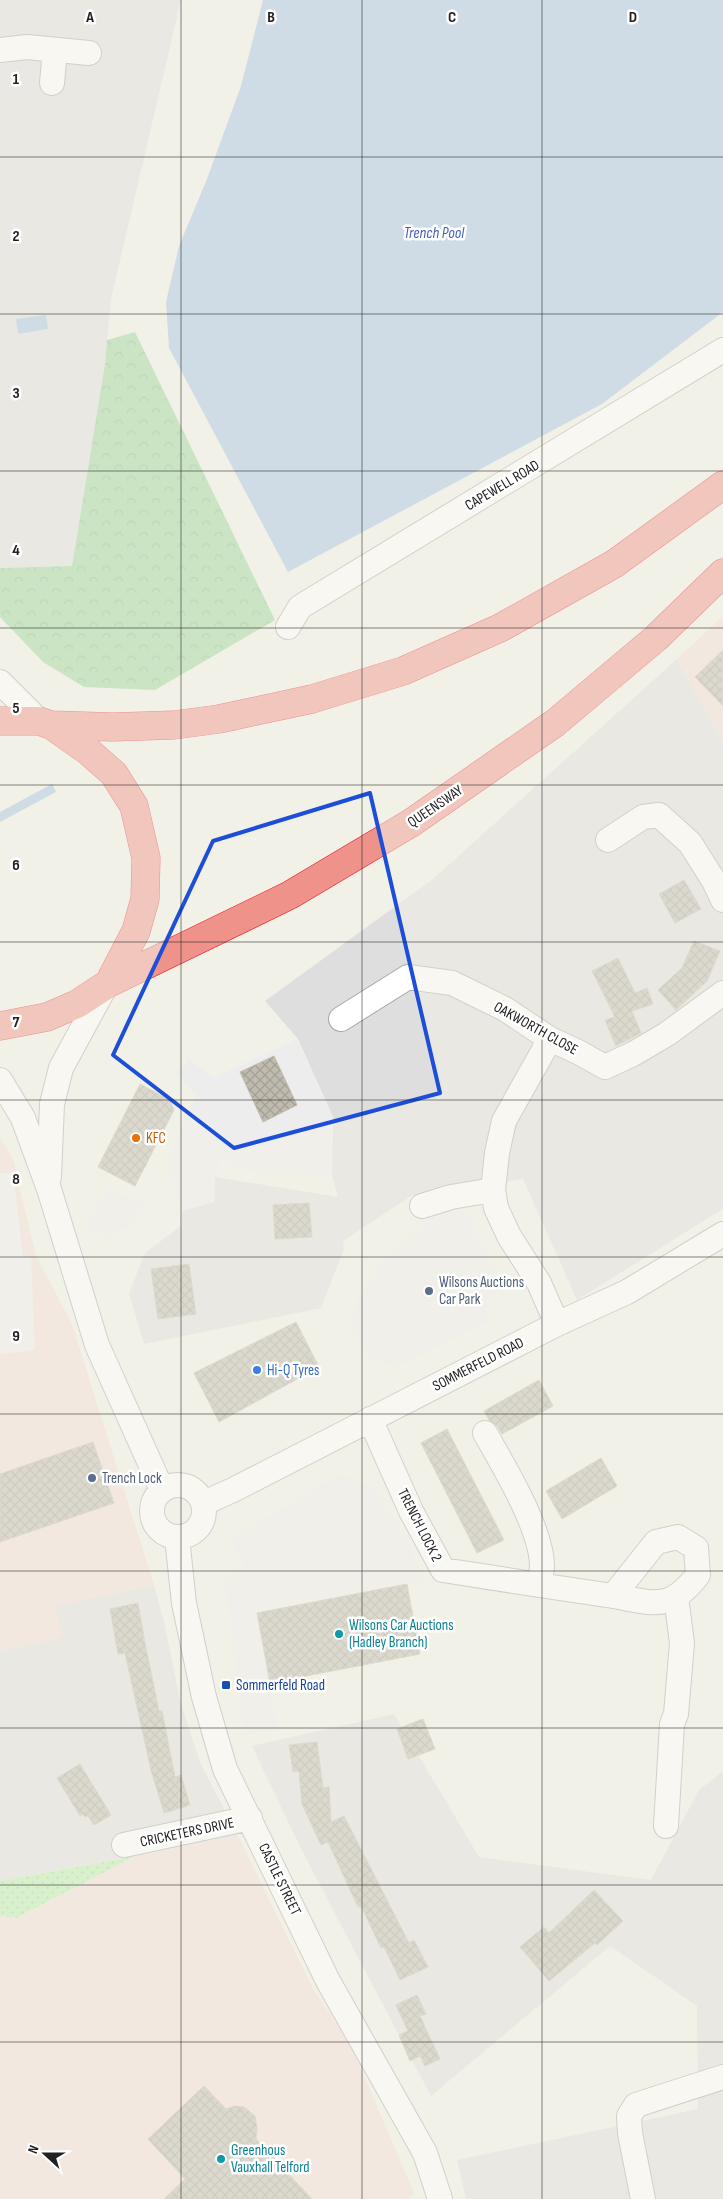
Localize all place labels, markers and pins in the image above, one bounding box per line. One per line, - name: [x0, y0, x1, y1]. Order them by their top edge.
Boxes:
- place label: KFC: [146, 1129, 166, 1148]
- marker: KFC: [130, 1132, 142, 1144]
- place label: Wilsons Auctions Car Park: [439, 1273, 524, 1309]
- marker: Wilsons Auctions Car Park: [423, 1285, 435, 1297]
- place label: Hi-Q Tyres: [267, 1361, 319, 1380]
- marker: Hi-Q Tyres: [251, 1364, 263, 1376]
- place label: Trench Lock: [102, 1469, 162, 1488]
- marker: Trench Lock: [86, 1472, 98, 1484]
- place label: Wilsons Car Auctions (Hadley Branch): [349, 1616, 454, 1652]
- marker: Wilsons Car Auctions (Hadley Branch): [333, 1628, 345, 1640]
- place label: Sommerfeld Road: [236, 1676, 325, 1695]
- marker: Sommerfeld Road: [220, 1679, 232, 1691]
- place label: Greenhous Vauxhall Telford: [231, 2141, 310, 2177]
- marker: Greenhous Vauxhall Telford: [215, 2153, 227, 2165]

